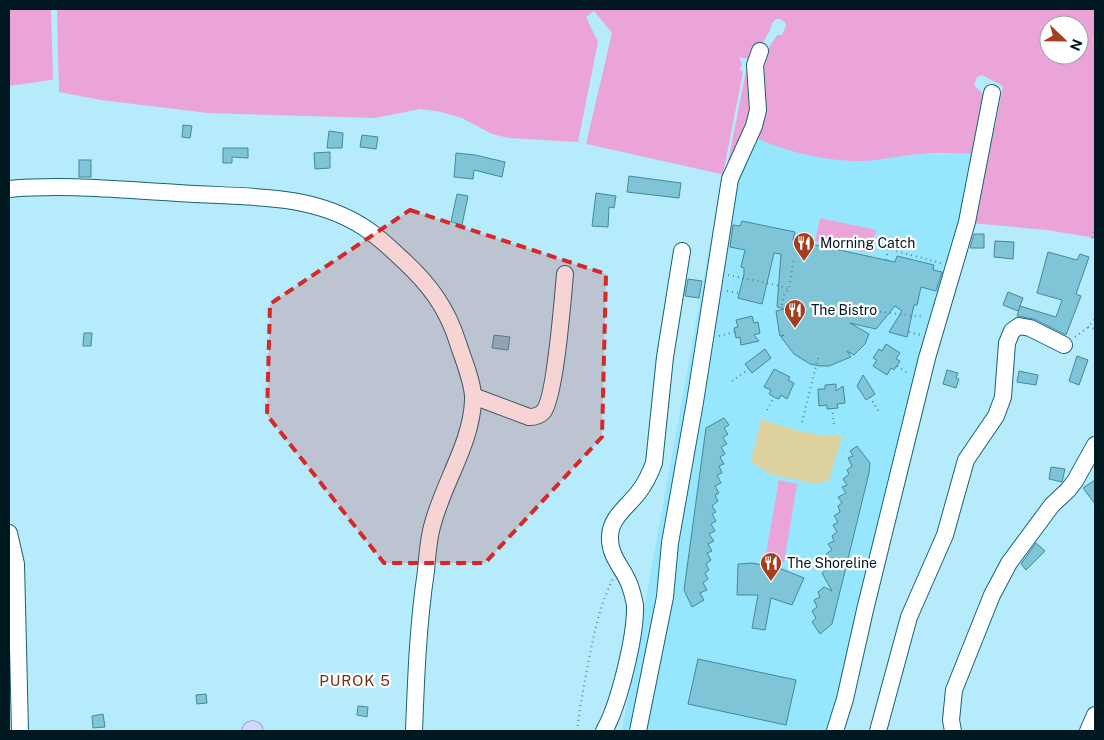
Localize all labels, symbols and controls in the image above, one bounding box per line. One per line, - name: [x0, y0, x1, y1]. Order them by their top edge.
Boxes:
- north arrow: [1039, 15, 1089, 65]
- text: N: [1067, 37, 1086, 53]
- restaurant icon: Morning Catch: [792, 231, 816, 262]
- place label: Morning Catch: [820, 235, 915, 251]
- restaurant icon: The Bistro: [783, 298, 807, 329]
- place label: The Bistro: [811, 302, 877, 318]
- restaurant icon: The Shoreline: [759, 551, 783, 582]
- place label: The Shoreline: [787, 555, 877, 571]
- district label: PUROK 5: [319, 672, 391, 689]

